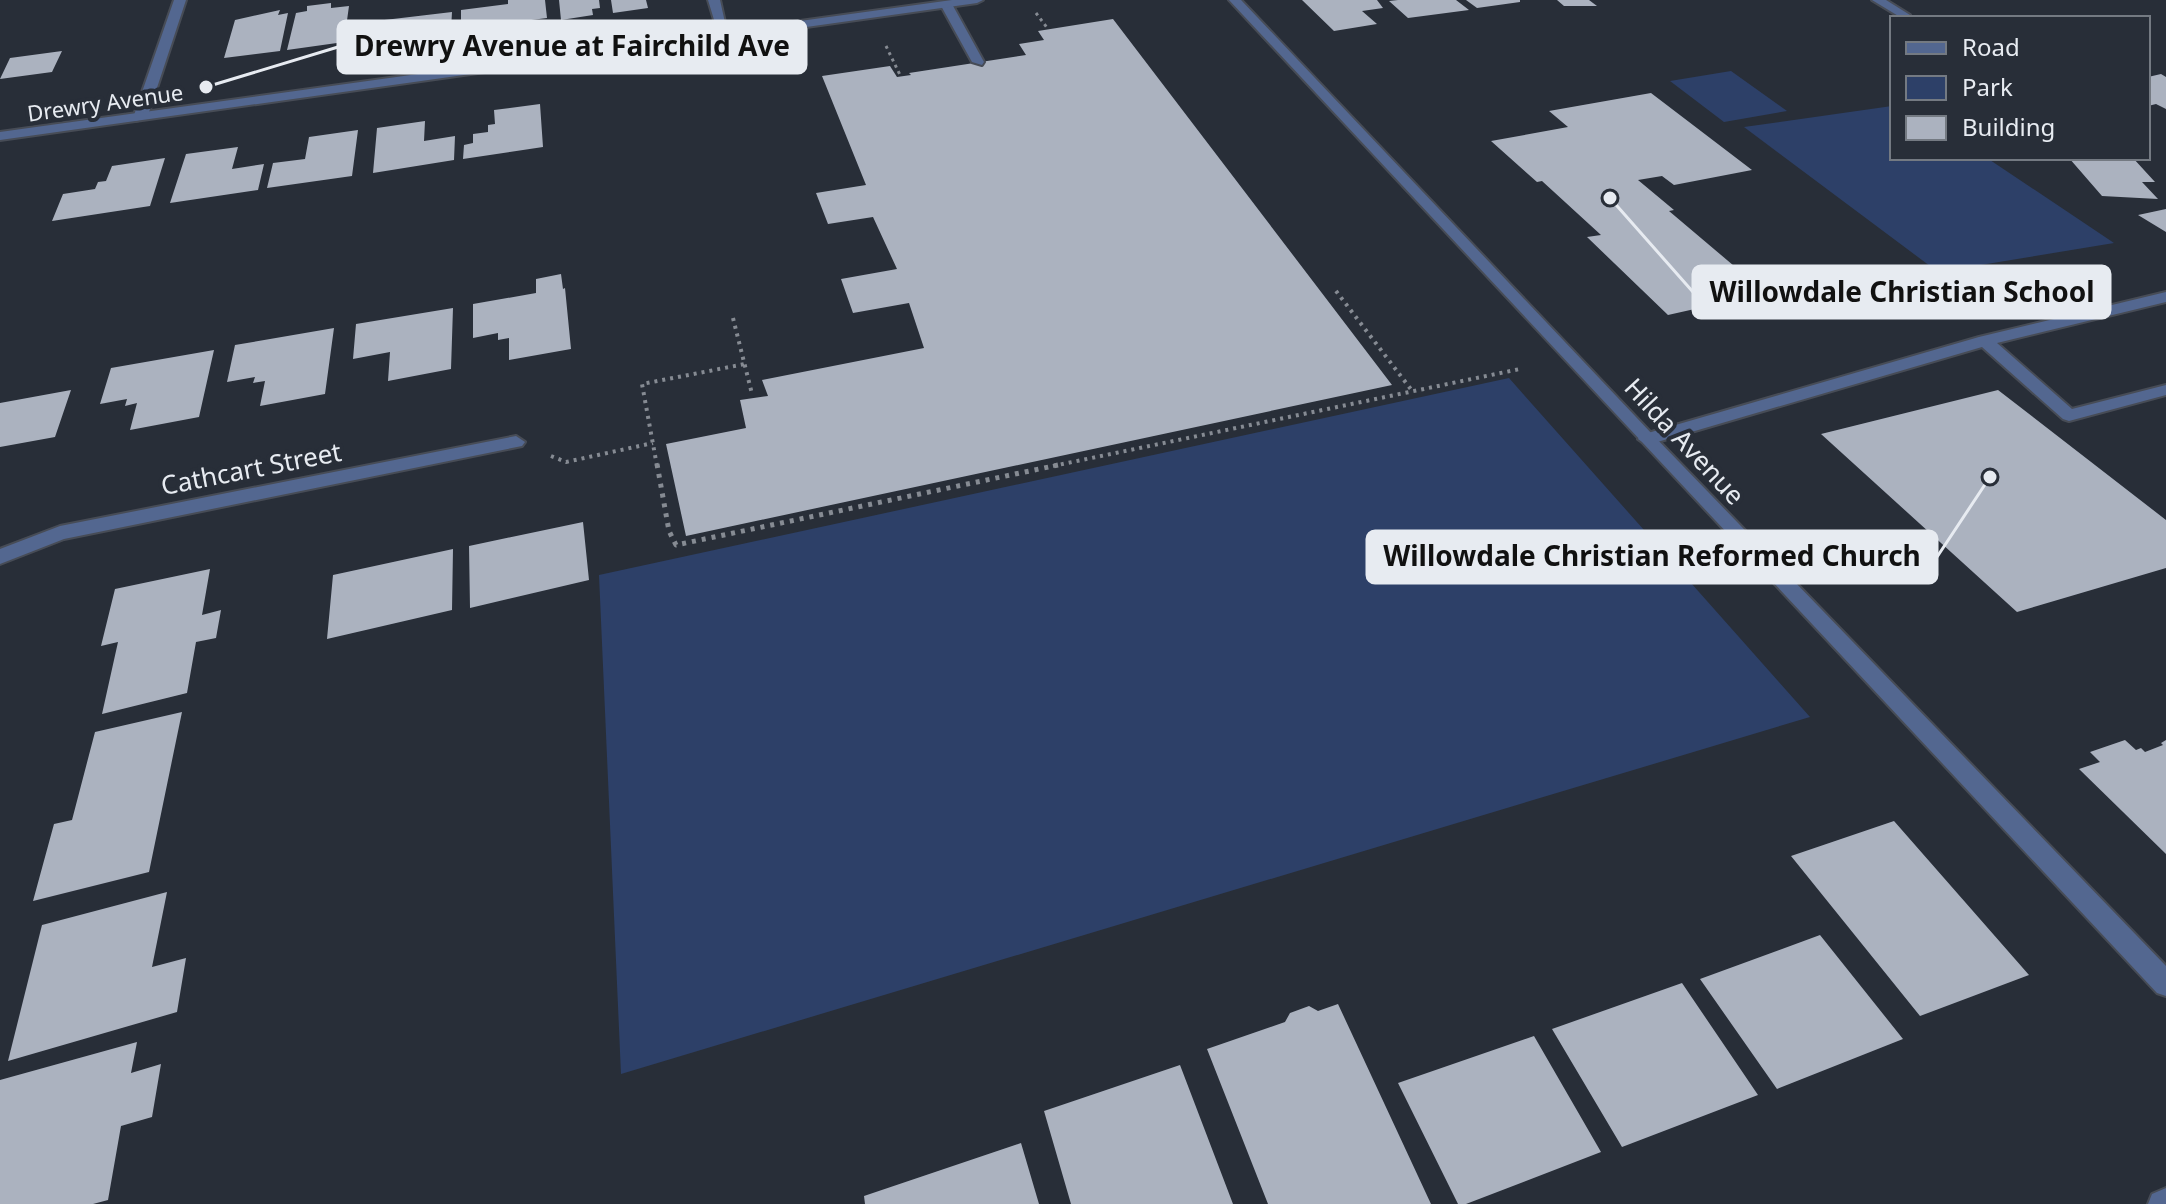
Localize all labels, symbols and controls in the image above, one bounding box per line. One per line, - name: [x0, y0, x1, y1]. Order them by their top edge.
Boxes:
- legend: [1890, 16, 2150, 160]
- callout: Drewry Avenue at Fairchild Ave: [338, 21, 806, 73]
- text: Drewry Avenue at Fairchild Ave: [354, 26, 790, 64]
- text: Road: [1962, 30, 2020, 63]
- text: Park: [1962, 70, 2013, 103]
- street label: Drewry Avenue: [25, 76, 185, 128]
- text: Building: [1962, 110, 2055, 143]
- callout: Willowdale Christian School: [1693, 266, 2110, 318]
- text: Willowdale Christian School: [1709, 272, 2095, 310]
- street label: Hilda Avenue: [1617, 370, 1753, 512]
- street label: Cathcart Street: [158, 433, 344, 503]
- callout: Willowdale Christian Reformed Church: [1367, 531, 1937, 583]
- text: Willowdale Christian Reformed Church: [1383, 536, 1921, 574]

